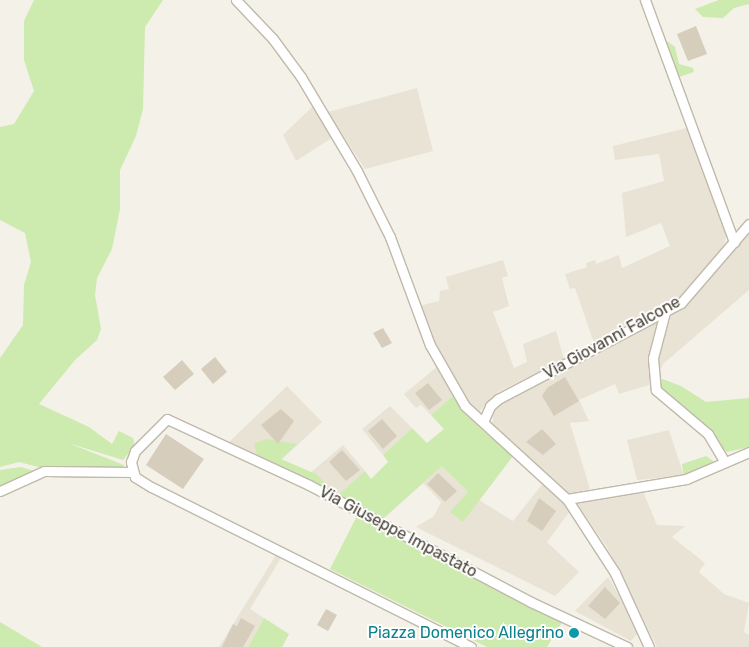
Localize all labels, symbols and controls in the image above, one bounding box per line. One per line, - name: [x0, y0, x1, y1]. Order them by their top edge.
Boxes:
- street label: Via Giovanni Falcone: [540, 292, 684, 384]
- street label: Via Giuseppe Impastato: [316, 482, 480, 582]
- place label: Piazza Domenico Allegrino: [367, 623, 564, 643]
- marker: Piazza Domenico Allegrino: [568, 627, 580, 639]

